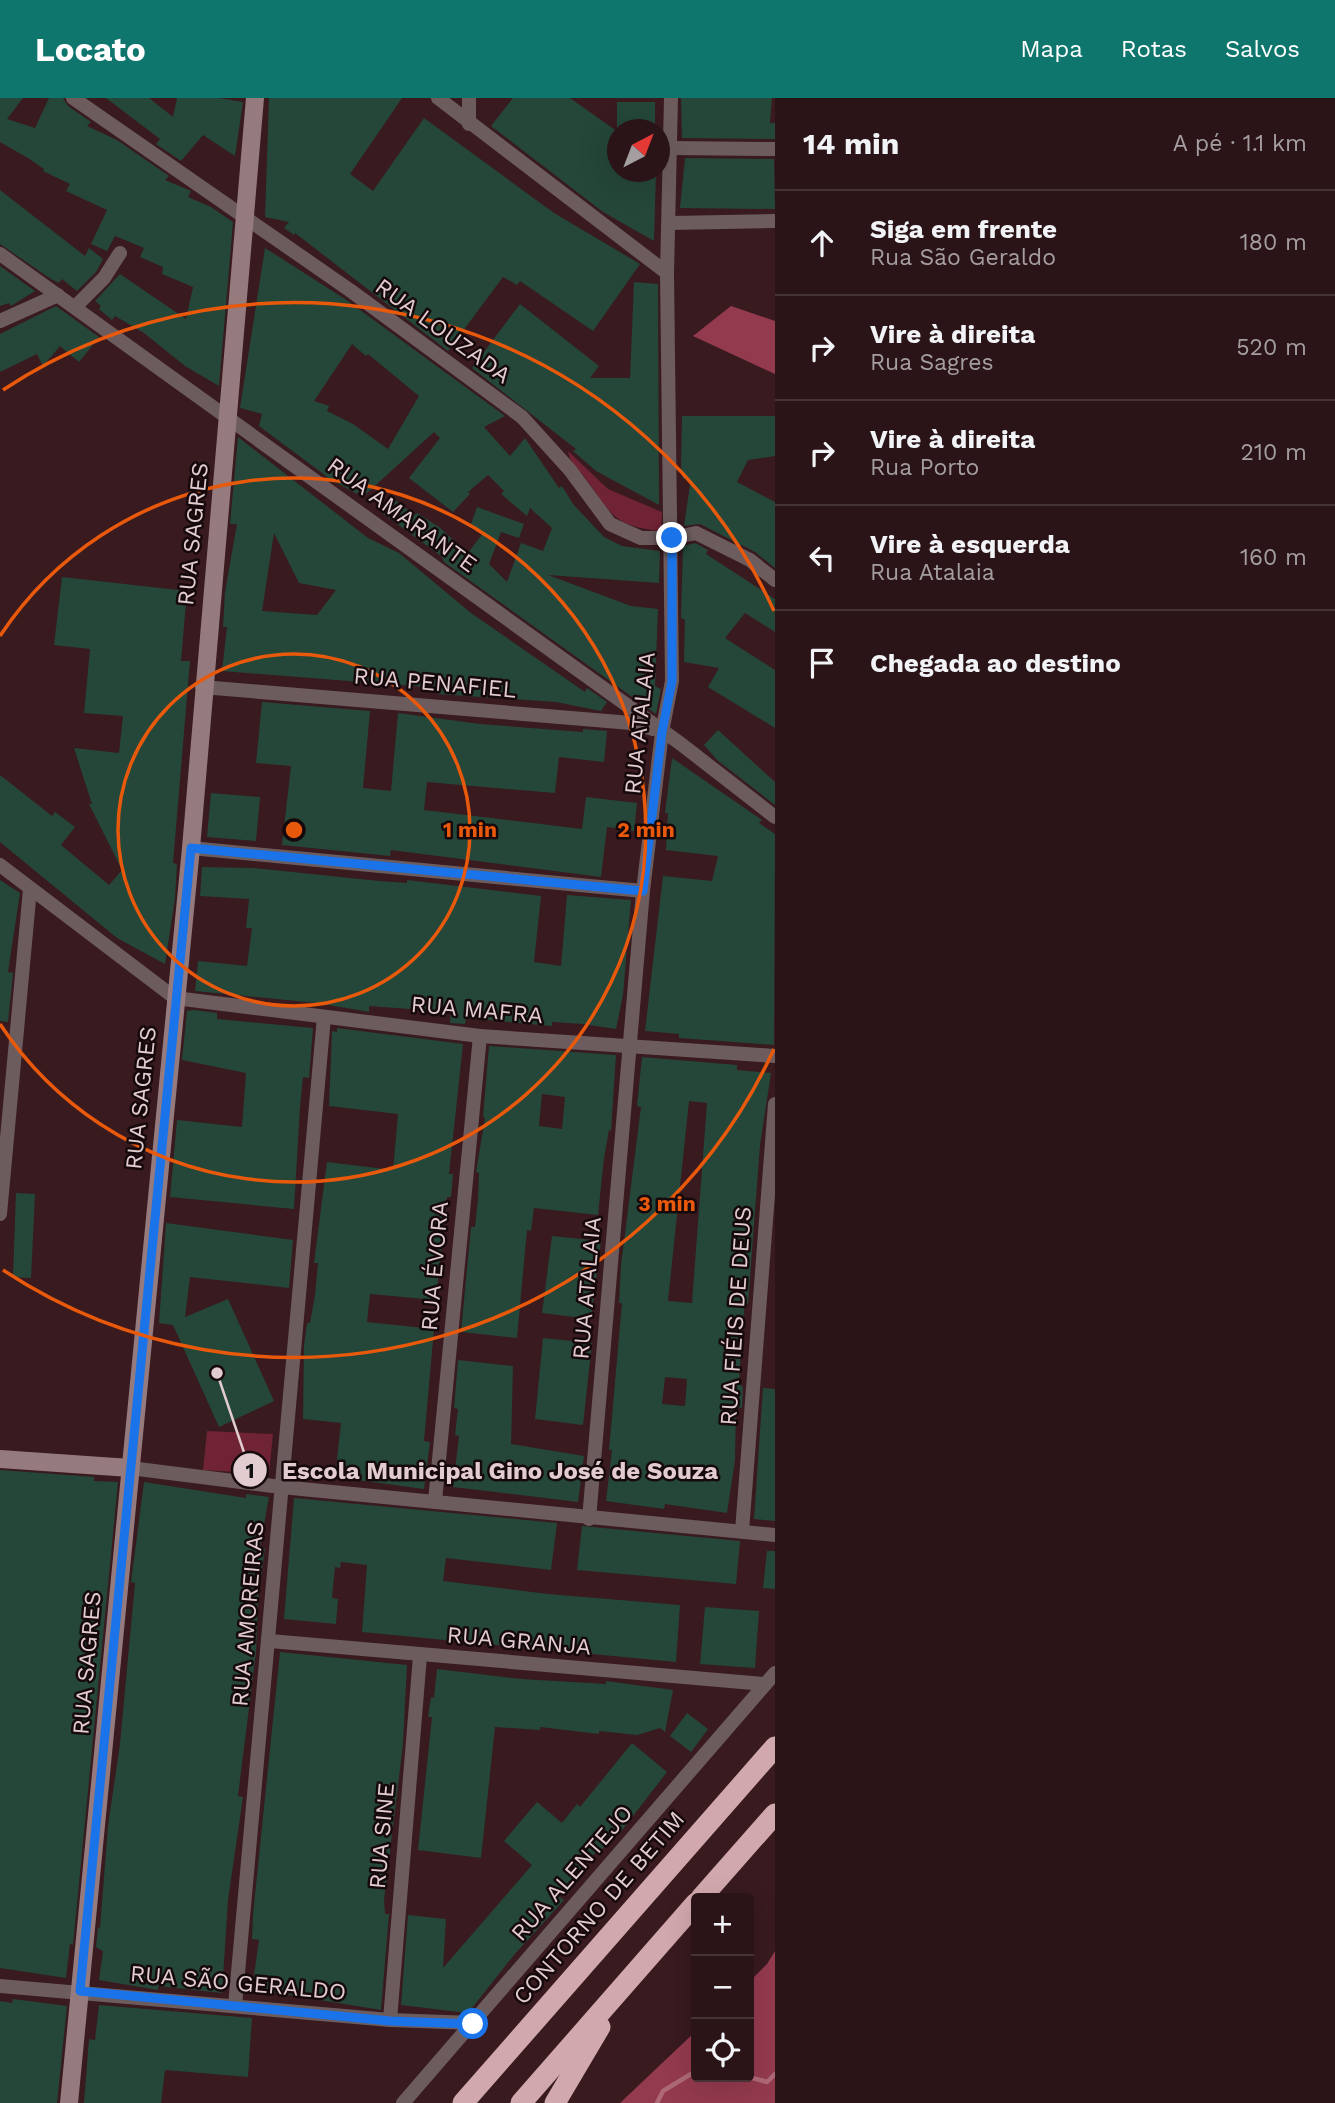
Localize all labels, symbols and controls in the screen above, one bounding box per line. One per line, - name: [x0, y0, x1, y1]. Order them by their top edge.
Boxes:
- text: Locato: [35, 30, 146, 69]
- text: Mapa: [1020, 35, 1083, 63]
- text: Rotas: [1121, 35, 1187, 63]
- text: Salvos: [1225, 35, 1300, 63]
- north arrow: [607, 119, 670, 182]
- text: 14 min: [803, 126, 899, 161]
- text: A pé · 1.1 km: [1173, 130, 1307, 157]
- text: Siga em frente: [870, 214, 1057, 244]
- icon: ahead: [803, 224, 841, 262]
- text: 180 m: [1240, 229, 1307, 256]
- text: Rua São Geraldo: [870, 244, 1056, 271]
- street label: RUA LOUZADA: [370, 273, 516, 389]
- text: Vire à direita: [870, 319, 1035, 349]
- icon: right: [803, 329, 841, 367]
- text: 520 m: [1236, 334, 1307, 361]
- text: Rua Sagres: [870, 349, 994, 376]
- text: Vire à direita: [870, 424, 1035, 454]
- icon: right: [803, 434, 841, 472]
- text: 210 m: [1241, 439, 1307, 466]
- street label: RUA AMARANTE: [322, 452, 482, 578]
- text: Rua Porto: [870, 454, 979, 481]
- street label: RUA SAGRES: [172, 461, 214, 607]
- route end: [656, 522, 687, 553]
- text: Vire à esquerda: [870, 529, 1070, 559]
- icon: left: [803, 539, 841, 577]
- text: 160 m: [1240, 544, 1307, 571]
- text: Rua Atalaia: [870, 559, 995, 586]
- icon: arrive: [803, 644, 841, 682]
- text: Chegada ao destino: [870, 648, 1121, 678]
- street label: RUA ATALAIA: [619, 650, 661, 796]
- street label: RUA PENAFIEL: [353, 662, 518, 704]
- text: 1 min: [443, 817, 497, 842]
- text: 2 min: [617, 817, 675, 842]
- centre of rings: [282, 818, 306, 842]
- street label: RUA MAFRA: [410, 991, 544, 1029]
- street label: RUA SAGRES: [120, 1025, 162, 1171]
- text: 3 min: [638, 1191, 696, 1216]
- street label: RUA ÉVORA: [416, 1200, 454, 1332]
- street label: RUA FIÉIS DE DEUS: [715, 1206, 757, 1426]
- street label: RUA ATALAIA: [567, 1215, 607, 1361]
- callout: Escola Municipal Gino José de Souza: [232, 1448, 732, 1493]
- text: Escola Municipal Gino José de Souza: [282, 1457, 718, 1485]
- text: 1: [245, 1458, 255, 1483]
- street label: RUA AMOREIRAS: [226, 1520, 270, 1708]
- street label: RUA SAGRES: [67, 1590, 107, 1736]
- street label: RUA GRANJA: [446, 1621, 592, 1661]
- street label: RUA SINE: [364, 1782, 400, 1890]
- street label: RUA ALENTEJO: [506, 1800, 638, 1946]
- street label: CONTORNO DE BETIM: [508, 1806, 690, 2010]
- map controls: [691, 1893, 754, 2082]
- button: +: [691, 1893, 754, 1956]
- button: −: [691, 1956, 754, 2019]
- street label: RUA SÃO GERALDO: [129, 1960, 347, 2006]
- route start: [457, 2008, 488, 2039]
- button: locate: [691, 2019, 754, 2082]

